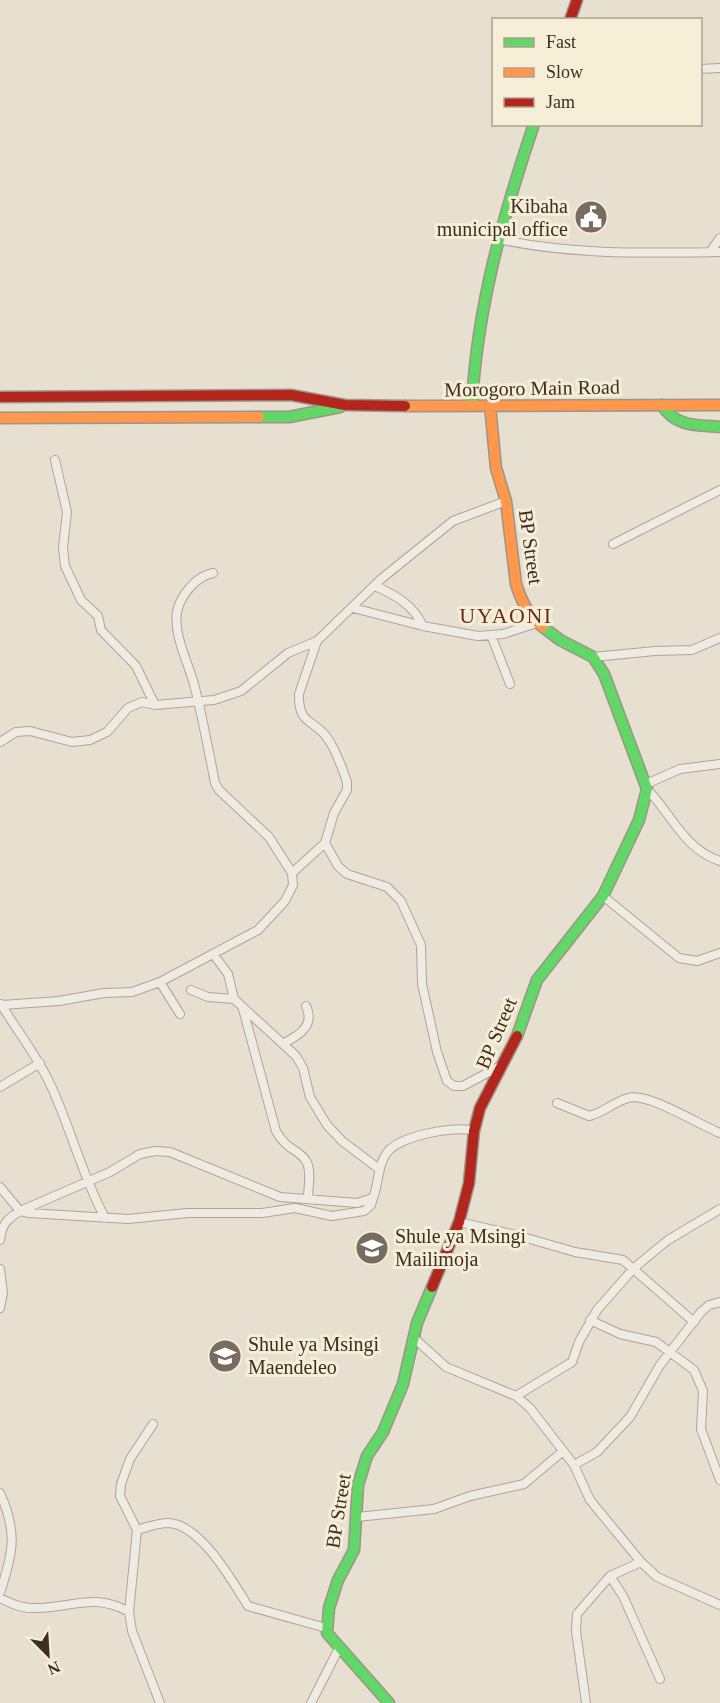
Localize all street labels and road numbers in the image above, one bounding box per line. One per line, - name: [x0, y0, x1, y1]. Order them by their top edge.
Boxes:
- street label: Morogoro Main Road: [444, 375, 620, 402]
- street label: BP Street: [515, 508, 547, 586]
- street label: BP Street: [471, 994, 521, 1072]
- street label: BP Street: [321, 1472, 355, 1550]

